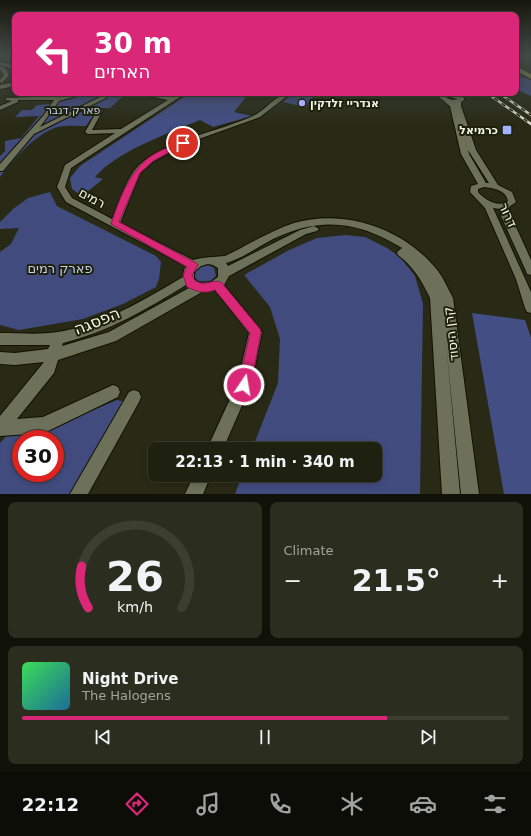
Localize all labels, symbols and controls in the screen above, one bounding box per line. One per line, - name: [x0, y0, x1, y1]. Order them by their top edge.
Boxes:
- text: 30 m: [94, 27, 172, 60]
- icon: left: [28, 28, 80, 80]
- text: הארזים: [94, 61, 150, 82]
- place label: אנדריי זלדקין: [310, 97, 379, 110]
- marker: אנדריי זלדקין: [297, 98, 307, 108]
- park label: פארק דנבר: [46, 104, 100, 117]
- place label: כרמיאל: [459, 124, 498, 137]
- marker: כרמיאל: [501, 124, 513, 136]
- pin: [166, 126, 200, 160]
- icon: arrive: [172, 132, 194, 154]
- street label: רמים: [76, 185, 108, 211]
- street label: דרור: [496, 200, 520, 230]
- park label: פארק רמים: [27, 261, 93, 276]
- street label: הפסגה: [71, 303, 123, 339]
- street label: קרן היסוד: [440, 306, 462, 362]
- position arrow: [223, 364, 265, 406]
- speed limit sign: 30: [12, 430, 64, 482]
- text: 22:13 · 1 min · 340 m: [175, 453, 355, 471]
- text: Climate: [284, 543, 334, 558]
- text: 26: [106, 552, 164, 601]
- text: 21.5°: [352, 563, 441, 598]
- text: −: [284, 568, 302, 593]
- text: +: [491, 568, 509, 593]
- text: km/h: [117, 599, 153, 615]
- text: Night Drive: [82, 670, 178, 688]
- text: The Halogens: [82, 688, 171, 703]
- icon: previous: [92, 726, 114, 748]
- icon: pause: [254, 726, 276, 748]
- icon: next: [417, 726, 439, 748]
- icon: directions: [123, 790, 151, 818]
- icon: music: [194, 790, 222, 818]
- icon: phone: [266, 790, 294, 818]
- icon: climate: [338, 790, 366, 818]
- icon: car: [409, 790, 437, 818]
- icon: filters: [481, 790, 509, 818]
- text: 22:12: [22, 794, 79, 815]

